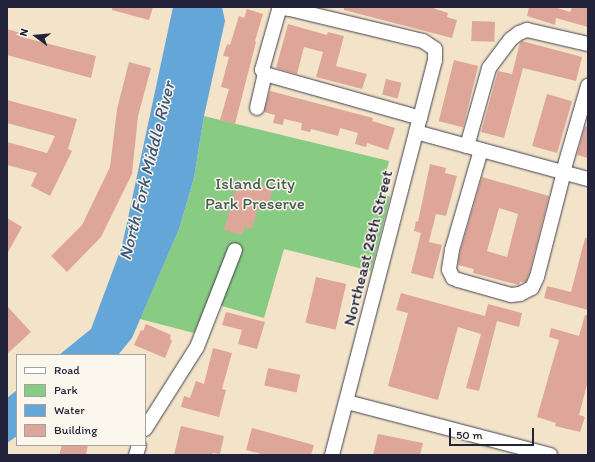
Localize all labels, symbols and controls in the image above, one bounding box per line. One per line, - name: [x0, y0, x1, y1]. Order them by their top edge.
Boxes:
- north arrow: [16, 16, 56, 56]
- text: N: [17, 27, 31, 38]
- water label: North Fork Middle River: [114, 80, 180, 262]
- street label: Northeast 28th Street: [339, 168, 397, 328]
- park label: Island City Park Preserve: [205, 174, 305, 214]
- legend: [16, 354, 146, 446]
- text: Road: [54, 363, 80, 377]
- text: Park: [54, 383, 78, 397]
- text: Water: [54, 403, 85, 417]
- scale bar: [451, 420, 536, 446]
- text: Building: [54, 423, 97, 437]
- text: 50 m: [456, 428, 482, 442]

